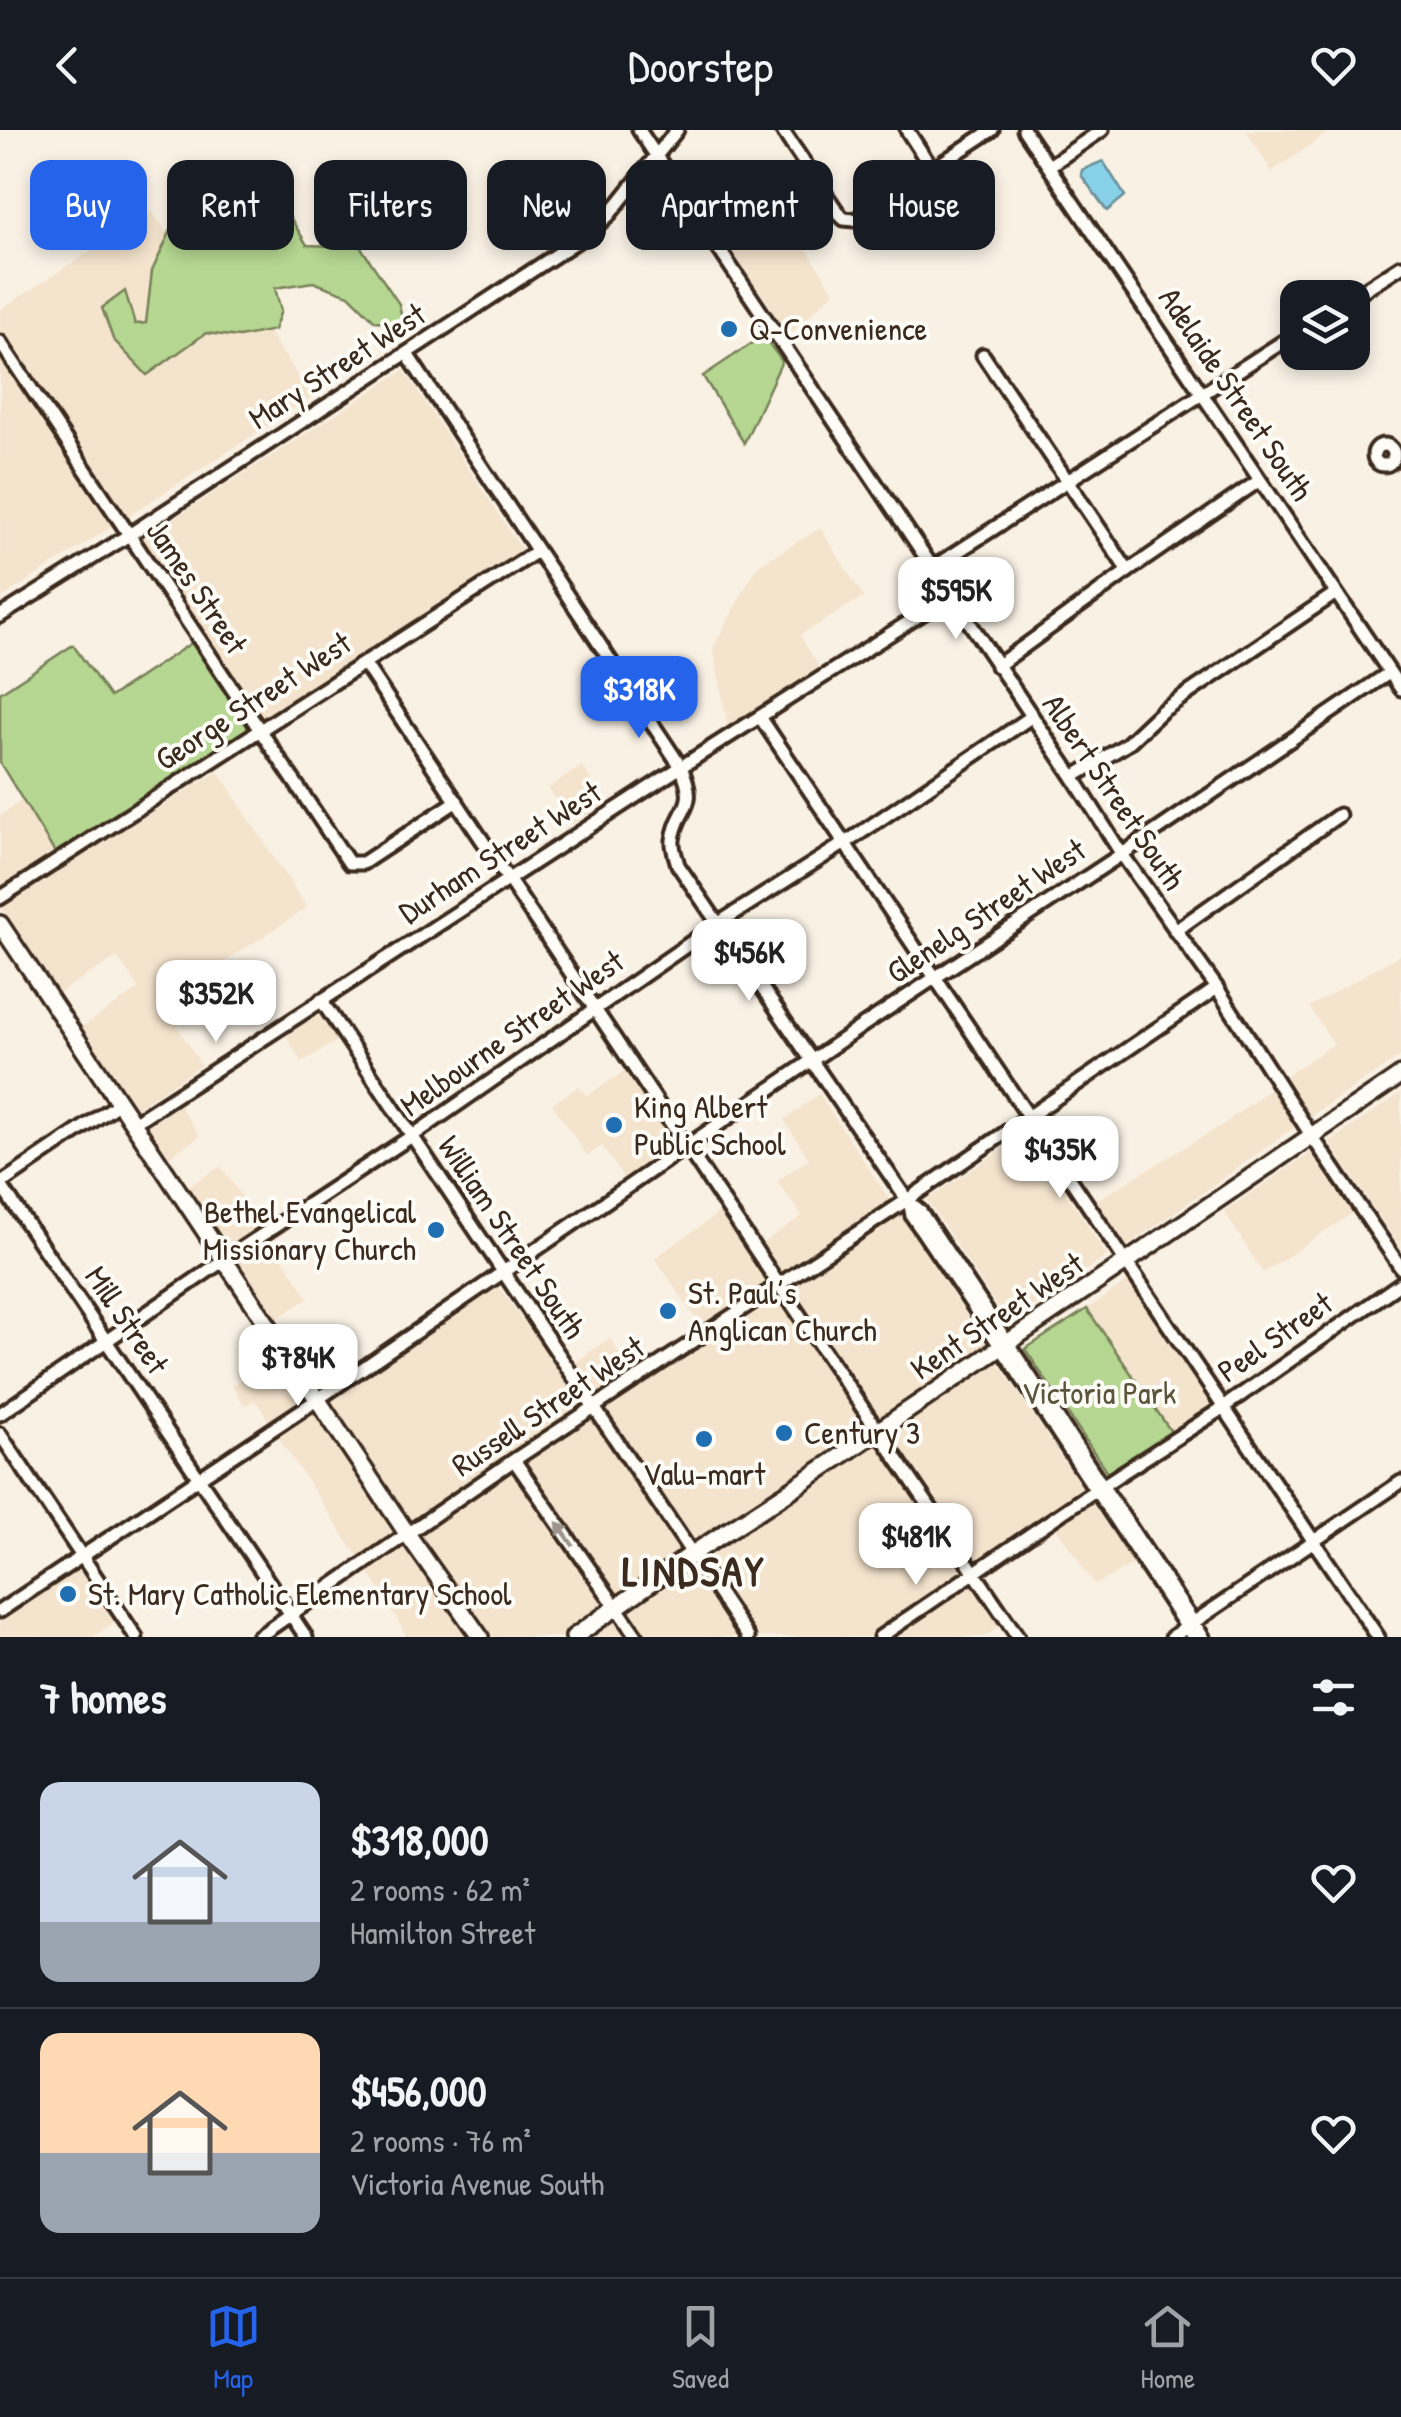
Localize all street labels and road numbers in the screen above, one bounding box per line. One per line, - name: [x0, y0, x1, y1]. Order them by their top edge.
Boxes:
- street label: Adelaide Street South: [1149, 279, 1324, 509]
- street label: Mary Street West: [240, 292, 434, 439]
- street label: James Street: [137, 511, 259, 663]
- street label: George Street West: [147, 621, 360, 780]
- street label: Albert Street South: [1033, 685, 1196, 898]
- street label: Durham Street West: [390, 770, 610, 933]
- street label: Glenelg Street West: [878, 827, 1095, 993]
- street label: Melbourne Street West: [391, 939, 633, 1126]
- street label: William Street South: [429, 1127, 596, 1347]
- street label: Kent Street West: [902, 1241, 1092, 1389]
- street label: Mill Street: [76, 1257, 180, 1383]
- street label: Peel Street: [1209, 1281, 1342, 1392]
- street label: Russell Street West: [443, 1325, 653, 1486]

